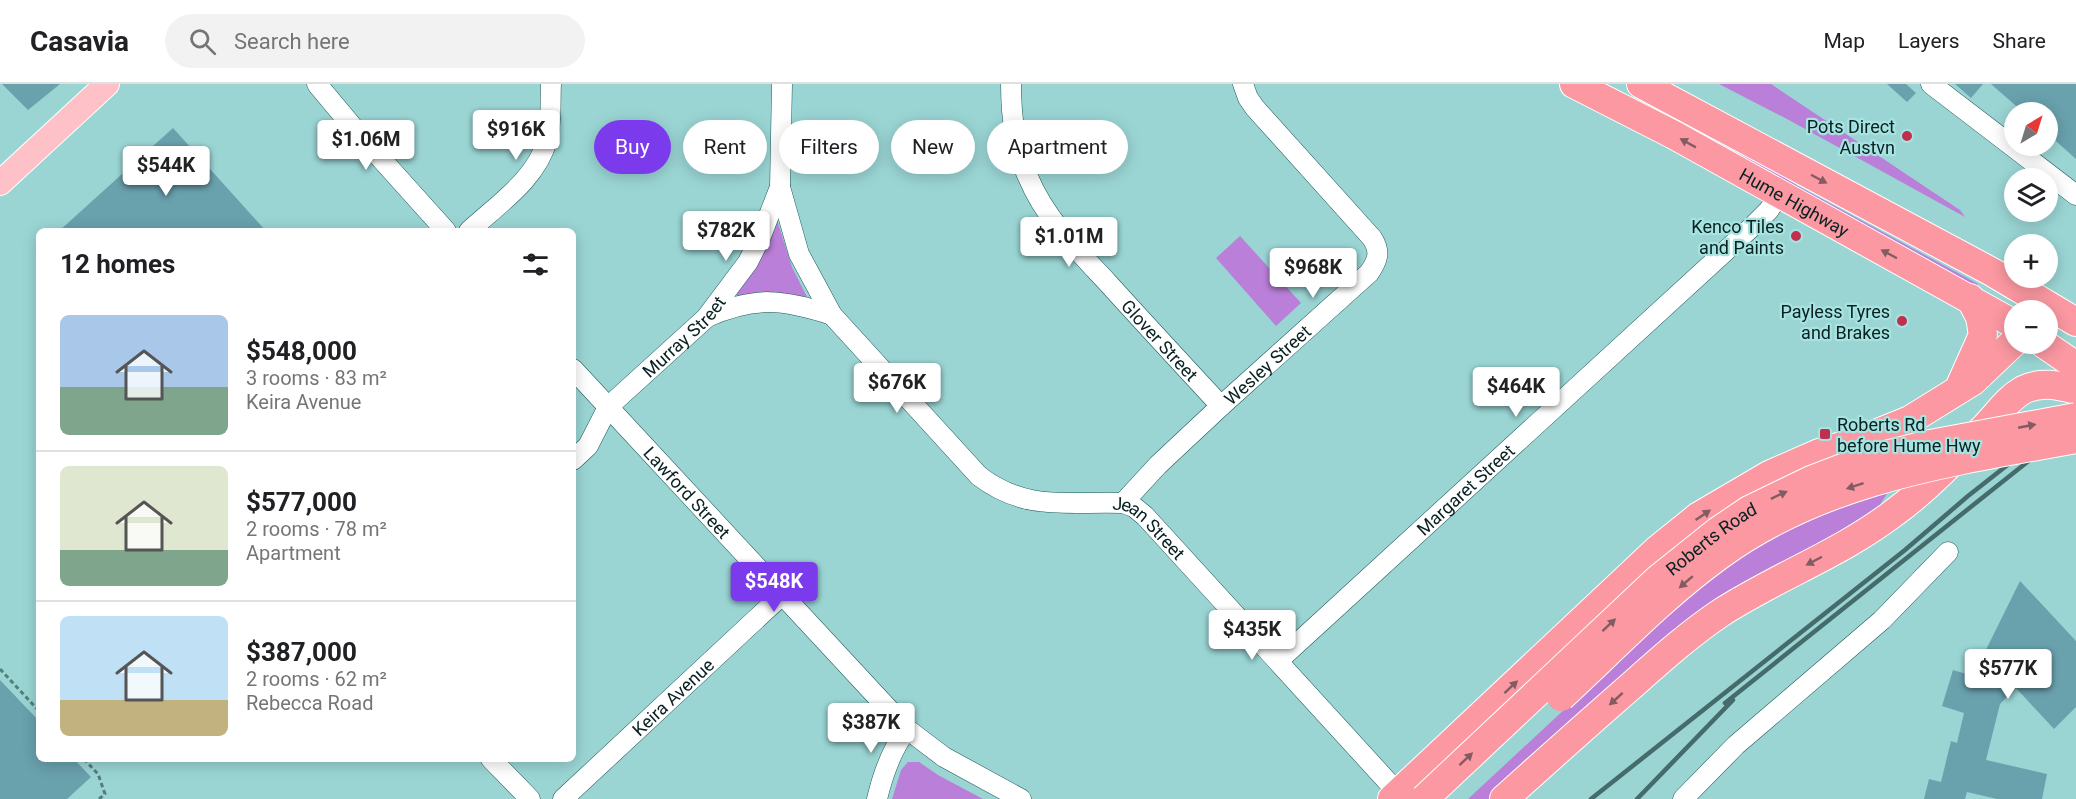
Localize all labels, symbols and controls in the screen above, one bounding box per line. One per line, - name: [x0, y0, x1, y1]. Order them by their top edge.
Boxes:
- search box: [165, 14, 585, 68]
- text: Casavia: [30, 25, 129, 58]
- icon: search: [186, 25, 219, 58]
- text: Search here: [234, 29, 350, 54]
- text: Map: [1823, 29, 1865, 53]
- text: Layers: [1898, 29, 1959, 53]
- text: Share: [1992, 29, 2046, 53]
- north arrow: [2004, 102, 2058, 156]
- map controls: [2004, 102, 2058, 354]
- pin: $916K: [474, 110, 558, 161]
- place label: Pots Direct Austvn: [1807, 116, 1895, 158]
- text: $916K: [487, 117, 545, 141]
- pin: $1.06M: [317, 120, 415, 171]
- chip: Buy: [594, 120, 671, 174]
- chip: Rent: [683, 120, 767, 174]
- chip: Filters: [779, 120, 879, 174]
- chip: New: [891, 120, 975, 174]
- chip: Apartment: [987, 120, 1128, 174]
- text: $1.06M: [331, 127, 401, 151]
- marker: Pots Direct Austvn: [1900, 129, 1914, 143]
- one-way arrow: [1679, 138, 1696, 148]
- pin: $544K: [124, 146, 208, 197]
- text: $544K: [137, 153, 195, 177]
- street label: Hume Highway: [1736, 163, 1853, 241]
- button: layers: [2004, 168, 2058, 222]
- one-way arrow: [1811, 174, 1828, 184]
- pin: $782K: [684, 211, 768, 262]
- place label: Kenco Tiles and Paints: [1691, 216, 1784, 258]
- pin: $1.01M: [1020, 217, 1118, 268]
- text: $782K: [697, 218, 755, 242]
- text: $1.01M: [1034, 224, 1104, 248]
- marker: Kenco Tiles and Paints: [1789, 229, 1803, 243]
- button: +: [2004, 234, 2058, 288]
- icon: filters: [519, 248, 552, 281]
- pin: $968K: [1271, 248, 1355, 299]
- text: 12 homes: [60, 249, 175, 279]
- one-way arrow: [1880, 249, 1897, 259]
- text: $968K: [1284, 255, 1342, 279]
- street label: Murray Street: [638, 292, 730, 381]
- street label: Glover Street: [1118, 295, 1203, 385]
- button: −: [2004, 300, 2058, 354]
- place label: Payless Tyres and Brakes: [1781, 301, 1890, 343]
- marker: Payless Tyres and Brakes: [1895, 314, 1909, 328]
- street label: Wesley Street: [1220, 320, 1315, 409]
- text: $548,000: [246, 336, 357, 366]
- icon: home: [108, 339, 180, 411]
- pin: $676K: [855, 363, 939, 414]
- text: 3 rooms · 83 m²: [246, 366, 387, 390]
- pin: $464K: [1474, 367, 1558, 418]
- text: $676K: [868, 370, 926, 394]
- text: $464K: [1487, 374, 1545, 398]
- text: Keira Avenue: [246, 390, 361, 414]
- place label: Roberts Rd before Hume Hwy: [1837, 414, 1981, 456]
- one-way arrow: [2018, 421, 2037, 430]
- marker: Roberts Rd before Hume Hwy: [1818, 427, 1832, 441]
- street label: Margaret Street: [1412, 439, 1518, 539]
- street label: Lawford Street: [640, 442, 735, 542]
- one-way arrow: [1846, 482, 1864, 492]
- text: $577,000: [246, 487, 357, 517]
- icon: home: [108, 490, 180, 562]
- one-way arrow: [1771, 491, 1788, 500]
- street label: Jean Street: [1112, 492, 1190, 564]
- street label: Roberts Road: [1661, 498, 1760, 579]
- one-way arrow: [1694, 509, 1710, 521]
- text: 2 rooms · 78 m²: [246, 517, 387, 541]
- text: Apartment: [246, 541, 341, 565]
- one-way arrow: [1805, 556, 1822, 566]
- pin: $548K: [732, 562, 816, 613]
- text: $548K: [745, 569, 803, 593]
- one-way arrow: [1679, 575, 1694, 588]
- pin: $435K: [1210, 610, 1294, 661]
- text: $435K: [1223, 617, 1281, 641]
- one-way arrow: [1601, 619, 1615, 633]
- text: $387,000: [246, 637, 357, 667]
- icon: home: [108, 640, 180, 712]
- pin: $577K: [1966, 649, 2050, 700]
- street label: Keira Avenue: [628, 654, 718, 740]
- text: $577K: [1979, 656, 2037, 680]
- text: 2 rooms · 62 m²: [246, 667, 387, 691]
- one-way arrow: [1503, 680, 1517, 694]
- text: Rebecca Road: [246, 691, 373, 715]
- one-way arrow: [1609, 692, 1624, 705]
- pin: $387K: [829, 703, 913, 754]
- text: $387K: [842, 710, 900, 734]
- one-way arrow: [1459, 752, 1474, 766]

